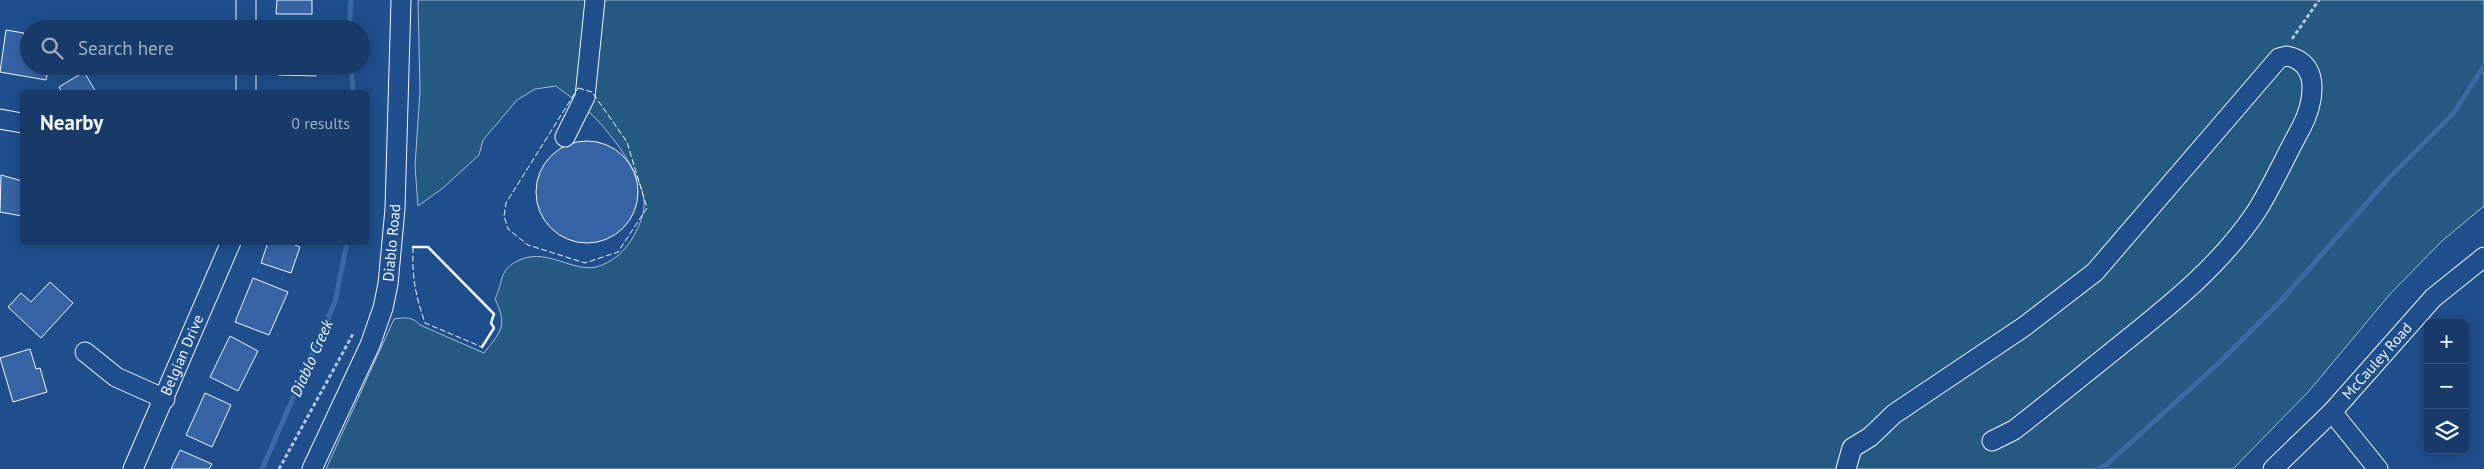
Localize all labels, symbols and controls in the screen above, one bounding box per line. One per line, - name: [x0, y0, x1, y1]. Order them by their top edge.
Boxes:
- search box: [20, 20, 370, 75]
- icon: search: [38, 34, 66, 62]
- text: Search here: [78, 36, 174, 60]
- text: Nearby: [40, 109, 103, 136]
- text: 0 results: [291, 113, 350, 133]
- street label: Diablo Road: [378, 204, 404, 282]
- street label: Belgian Drive: [156, 312, 207, 398]
- water label: Diablo Creek: [285, 316, 337, 400]
- street label: McCauley Road: [2338, 318, 2416, 403]
- map controls: [2424, 319, 2469, 454]
- button: +: [2424, 319, 2469, 364]
- button: −: [2424, 364, 2469, 409]
- button: layers: [2424, 409, 2469, 454]

